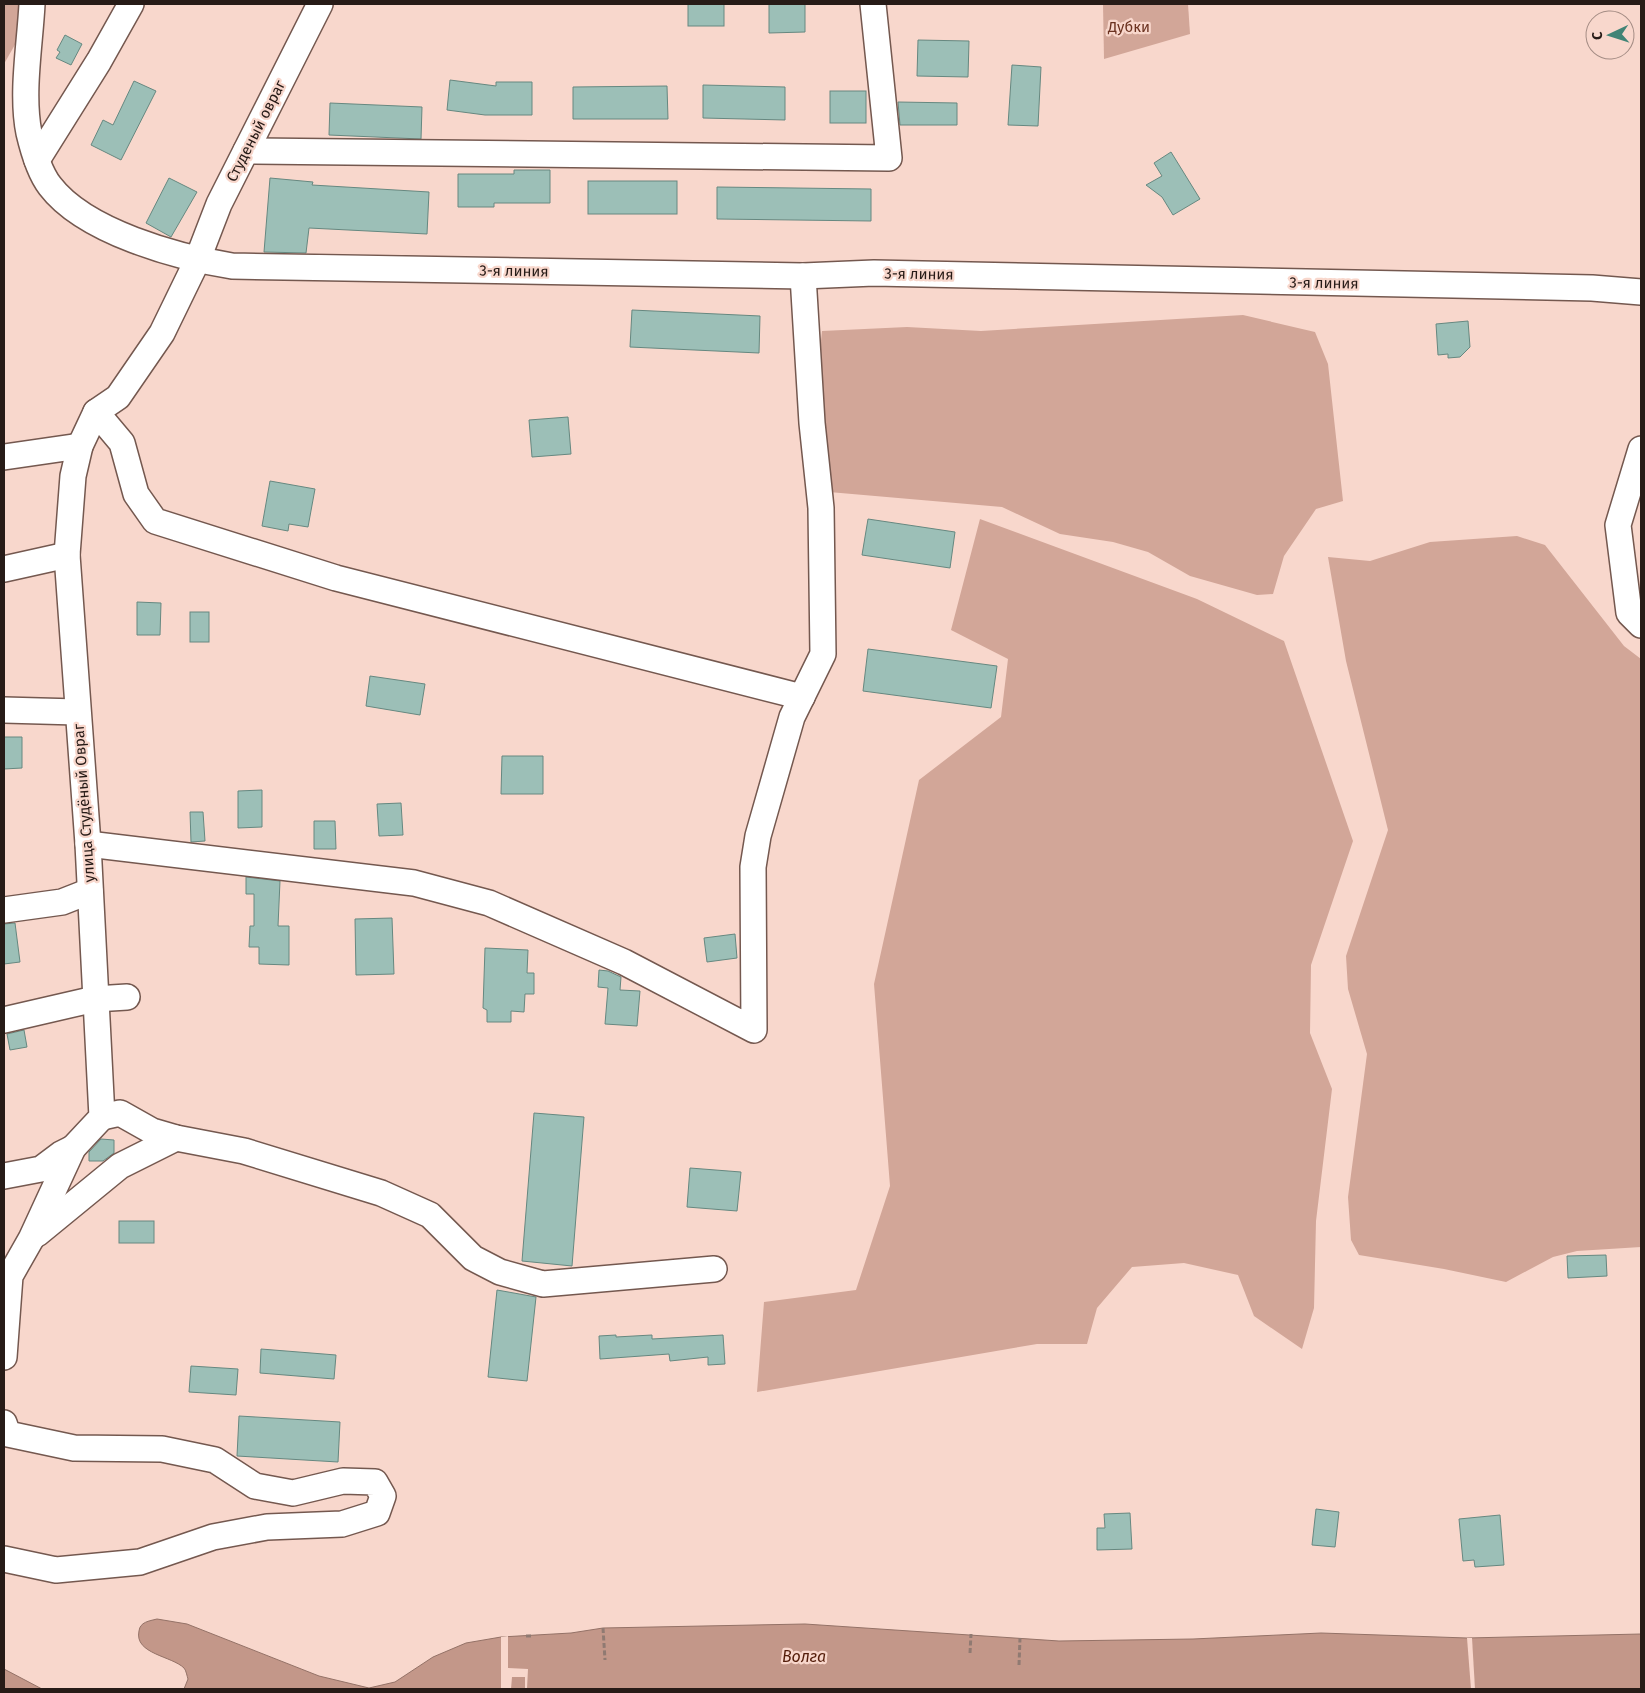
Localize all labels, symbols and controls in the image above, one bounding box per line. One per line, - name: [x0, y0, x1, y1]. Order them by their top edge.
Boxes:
- north arrow: [1585, 10, 1635, 60]
- park label: Дубки: [1107, 18, 1150, 36]
- text: С: [1589, 31, 1606, 40]
- street label: Студеный овраг: [223, 77, 290, 185]
- street label: 3-я линия: [479, 261, 549, 281]
- street label: 3-я линия: [884, 264, 954, 284]
- street label: 3-я линия: [1289, 273, 1359, 293]
- street label: улица Студёный Овраг: [69, 723, 99, 883]
- water label: Волга: [782, 1647, 826, 1666]

